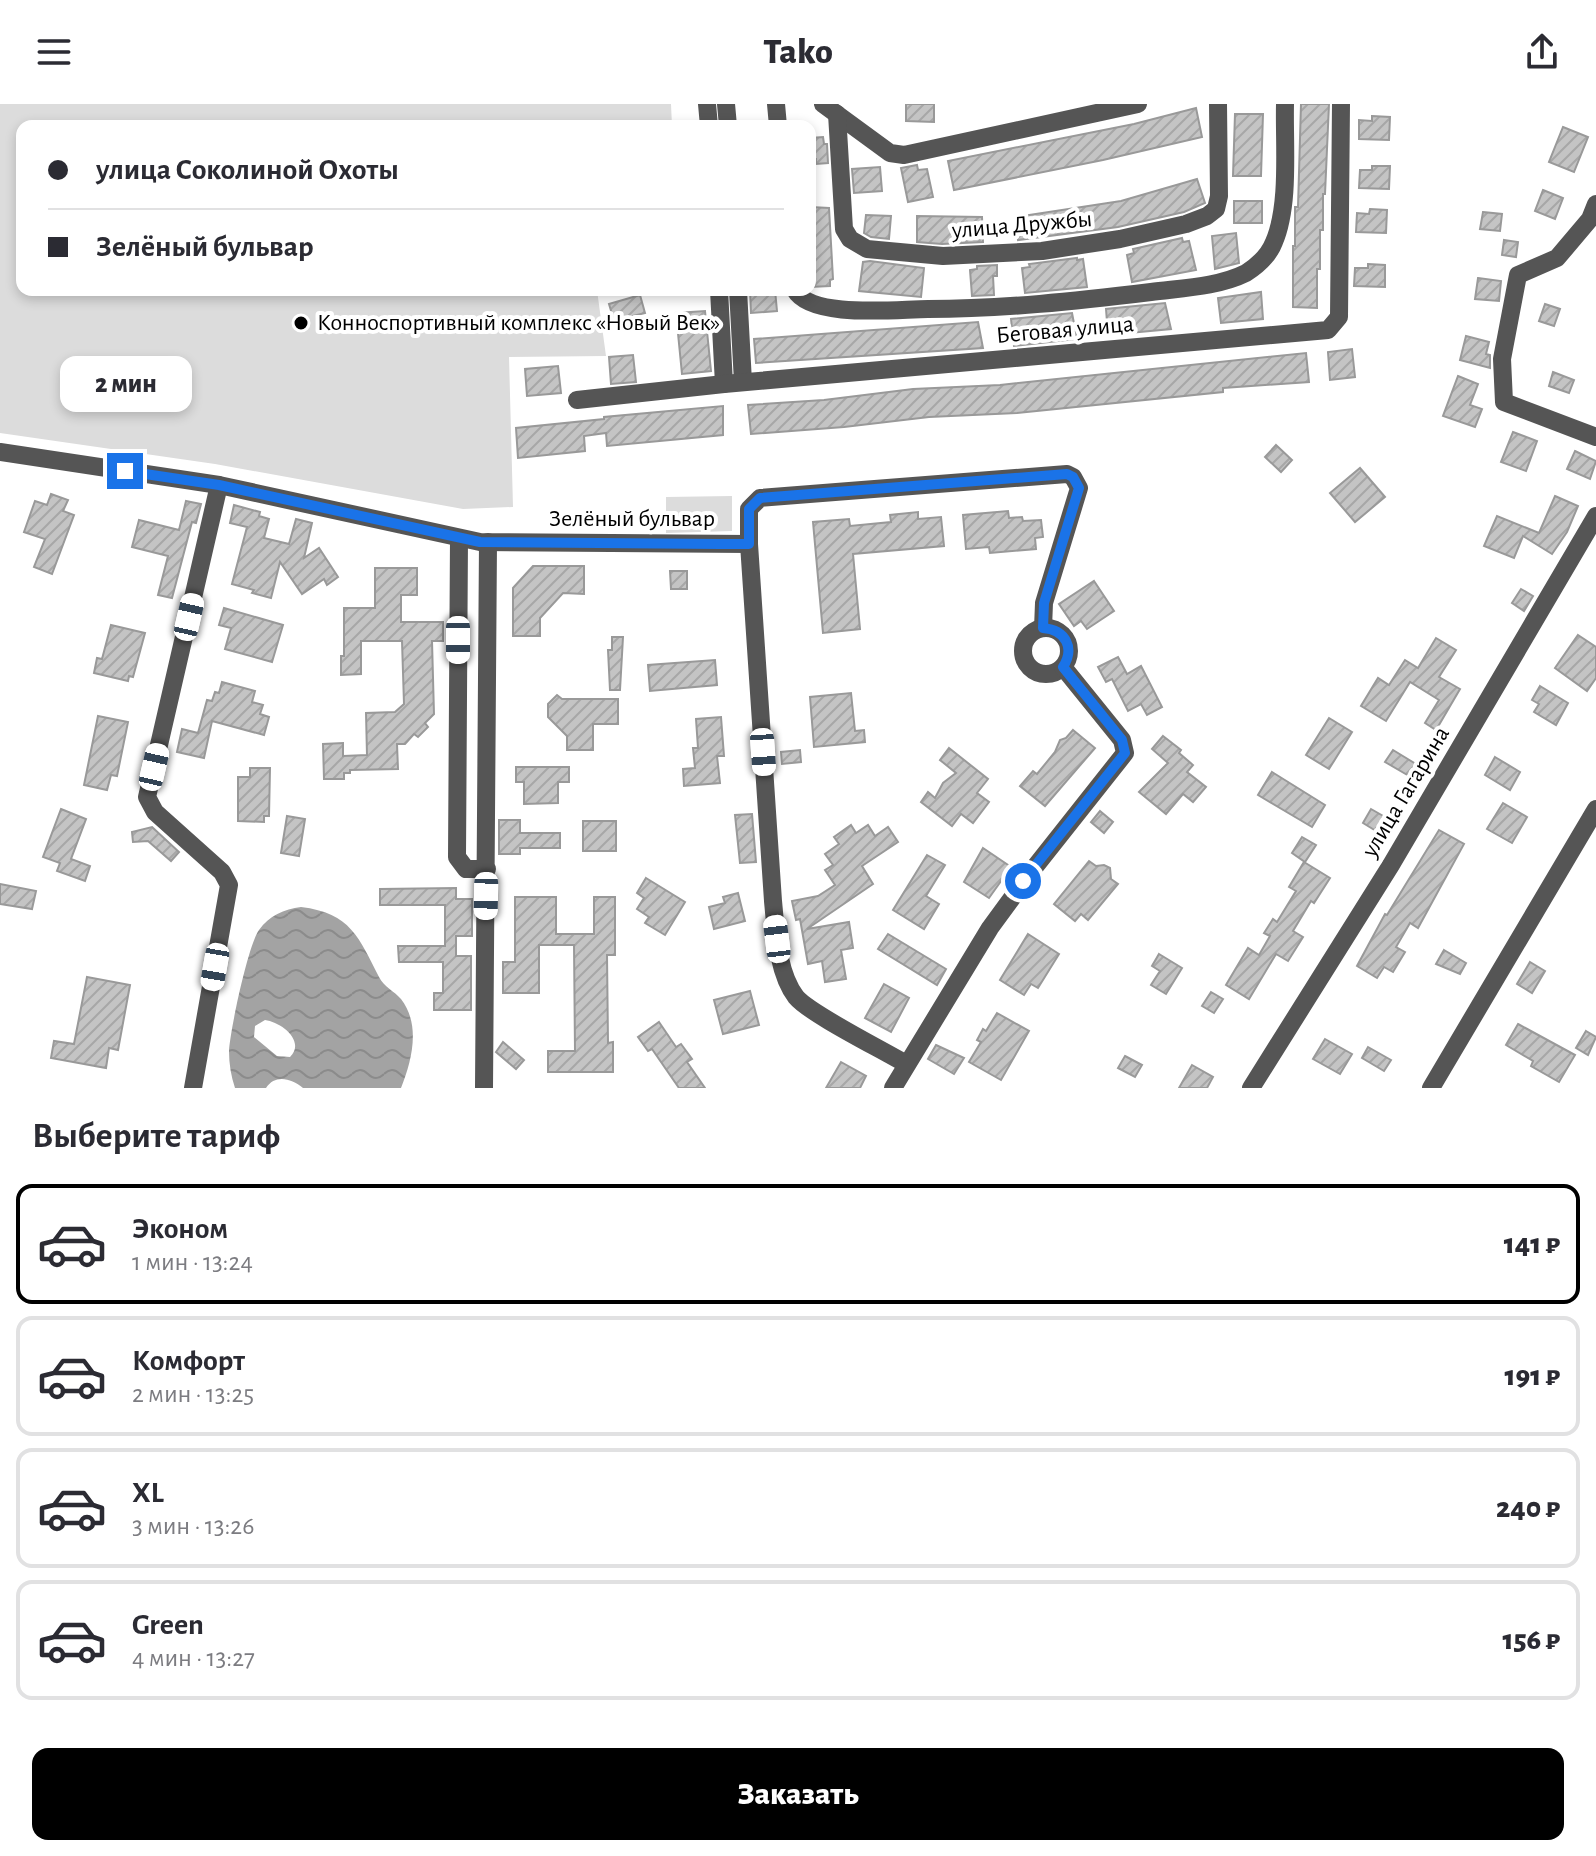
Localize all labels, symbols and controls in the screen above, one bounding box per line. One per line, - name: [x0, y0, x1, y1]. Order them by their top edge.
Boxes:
- icon: menu: [32, 30, 76, 74]
- icon: share: [1520, 30, 1564, 74]
- text: Tako: [763, 34, 833, 70]
- text: улица Соколиной Охоты: [96, 155, 399, 185]
- street label: улица Дружбы: [950, 207, 1093, 243]
- text: Зелёный бульвар: [96, 232, 314, 262]
- place label: Конноспортивный комплекс «Новый Век»: [317, 311, 720, 335]
- street label: Беговая улица: [995, 312, 1135, 348]
- marker: Конноспортивный комплекс «Новый Век»: [292, 314, 310, 332]
- callout: 2 мин: [59, 355, 191, 411]
- text: 2 мин: [95, 371, 157, 397]
- route end: [107, 453, 143, 489]
- street label: Зелёный бульвар: [549, 507, 715, 531]
- car: [172, 591, 206, 643]
- car: [446, 616, 470, 664]
- street label: улица Гагарина: [1357, 723, 1454, 862]
- car: [749, 727, 777, 777]
- car: [137, 741, 171, 793]
- route start: [1005, 863, 1041, 899]
- car: [474, 872, 498, 920]
- car: [762, 914, 792, 964]
- car: [199, 941, 231, 993]
- text: Выберите тариф: [32, 1118, 280, 1154]
- icon: car: [36, 1208, 108, 1280]
- text: Эконом: [132, 1214, 228, 1244]
- text: 141 ₽: [1504, 1229, 1560, 1259]
- text: 1 мин · 13:24: [132, 1249, 253, 1275]
- icon: car: [36, 1340, 108, 1412]
- text: Комфорт: [132, 1346, 245, 1376]
- text: 191 ₽: [1505, 1361, 1560, 1391]
- text: 2 мин · 13:25: [132, 1381, 254, 1407]
- icon: car: [36, 1472, 108, 1544]
- text: XL: [132, 1478, 164, 1508]
- text: 240 ₽: [1496, 1493, 1560, 1523]
- text: 3 мин · 13:26: [132, 1513, 254, 1539]
- icon: car: [36, 1604, 108, 1676]
- text: Green: [132, 1610, 204, 1640]
- text: 156 ₽: [1502, 1625, 1560, 1655]
- text: 4 мин · 13:27: [132, 1645, 255, 1671]
- button: Заказать: [32, 1748, 1564, 1840]

